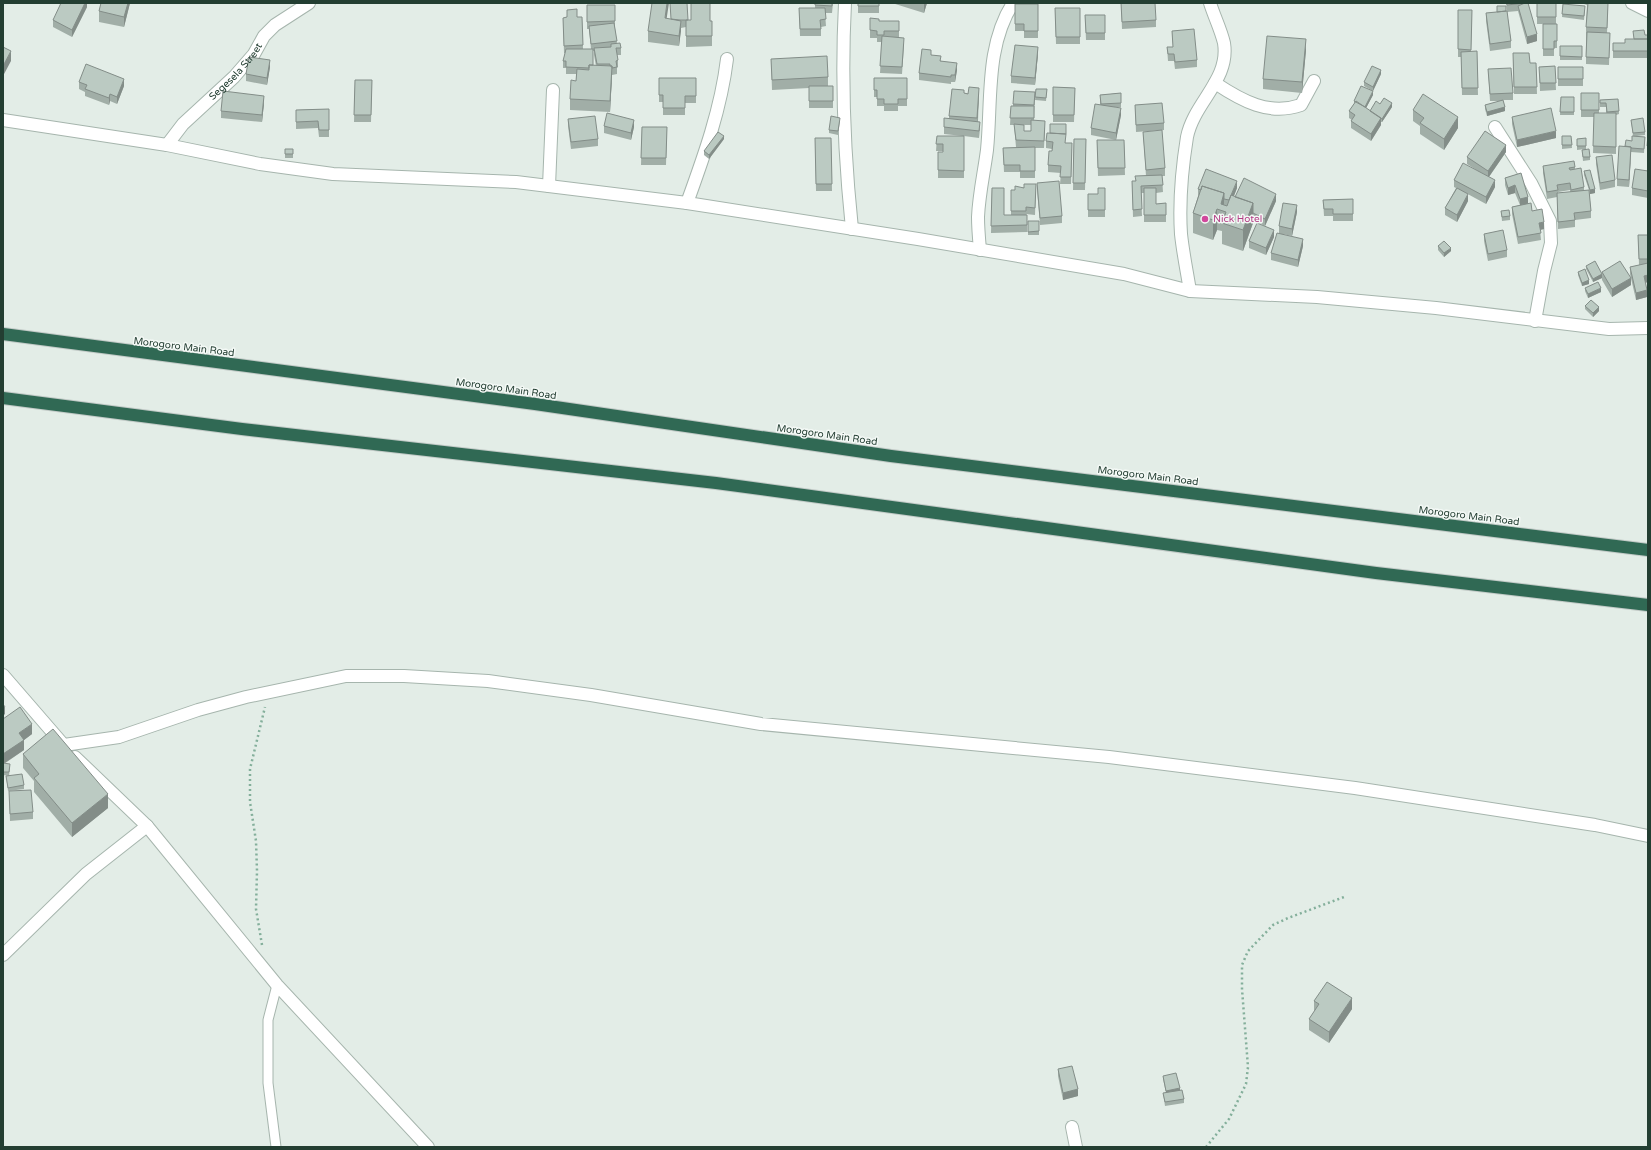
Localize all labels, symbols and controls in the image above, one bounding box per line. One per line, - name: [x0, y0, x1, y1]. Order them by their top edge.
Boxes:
- street label: Segesela Street: [207, 41, 265, 103]
- place label: Nick Hotel: [1213, 213, 1262, 225]
- marker: Nick Hotel: [1200, 214, 1210, 224]
- street label: Morogoro Main Road: [133, 335, 235, 359]
- street label: Morogoro Main Road: [455, 376, 557, 402]
- street label: Morogoro Main Road: [776, 422, 878, 448]
- street label: Morogoro Main Road: [1097, 464, 1199, 488]
- street label: Morogoro Main Road: [1418, 504, 1520, 528]

